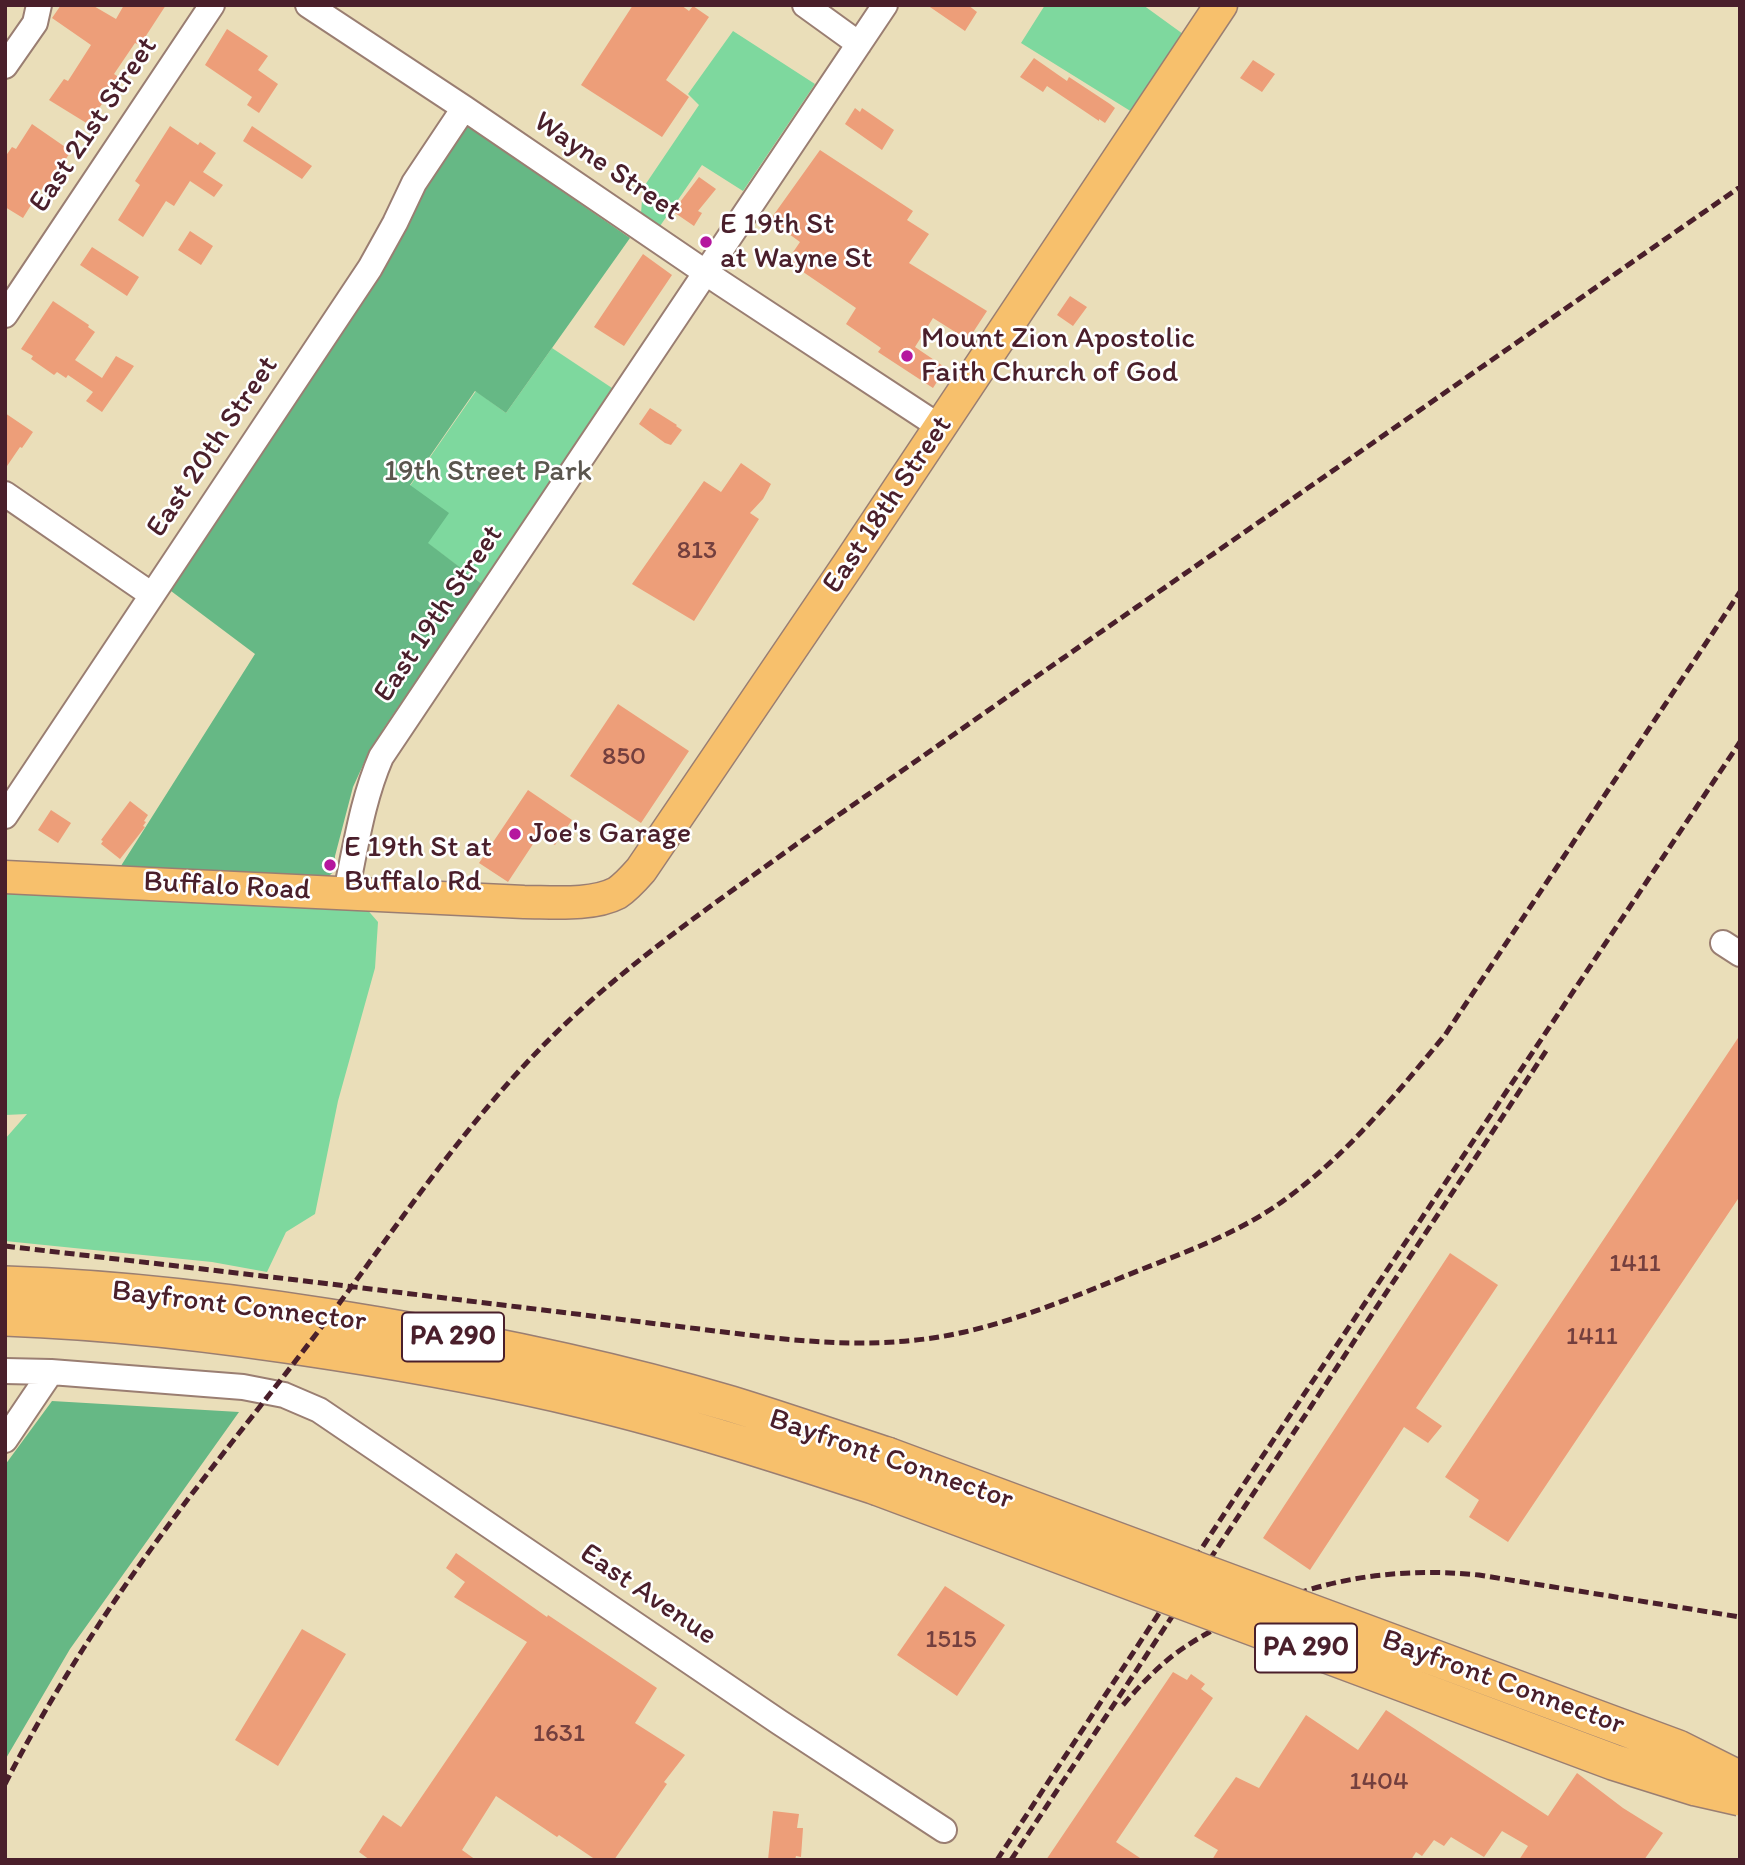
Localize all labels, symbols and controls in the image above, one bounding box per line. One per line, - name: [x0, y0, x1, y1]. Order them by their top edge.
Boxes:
- street label: East 21st Street: [22, 30, 166, 220]
- street label: Wayne Street: [526, 104, 688, 230]
- place label: E 19th St at Wayne St: [720, 207, 873, 278]
- marker: E 19th St at Wayne St: [698, 234, 714, 250]
- place label: Mount Zion Apostolic Faith Church of God: [921, 321, 1195, 392]
- marker: Mount Zion Apostolic Faith Church of God: [899, 348, 915, 364]
- street label: East 20th Street: [139, 350, 287, 544]
- street label: East 18th Street: [815, 409, 961, 601]
- park label: 19th Street Park: [384, 454, 592, 490]
- street label: East 19th Street: [367, 519, 511, 709]
- house number: 813: [677, 535, 717, 567]
- house number: 850: [602, 741, 646, 773]
- place label: Joe's Garage: [529, 816, 691, 852]
- marker: Joe's Garage: [507, 826, 523, 842]
- place label: E 19th St at Buffalo Rd: [344, 830, 492, 900]
- marker: E 19th St at Buffalo Rd: [322, 857, 338, 873]
- street label: Buffalo Road: [142, 865, 312, 909]
- house number: 1411: [1609, 1248, 1661, 1280]
- street label: Bayfront Connector: [110, 1274, 368, 1340]
- road number: PA 290: [402, 1312, 504, 1362]
- house number: 1411: [1566, 1321, 1618, 1353]
- street label: Bayfront Connector: [764, 1401, 1018, 1519]
- street label: East Avenue: [573, 1536, 723, 1654]
- street label: Bayfront Connector: [1377, 1622, 1629, 1744]
- house number: 1515: [925, 1624, 977, 1656]
- road number: PA 290: [1255, 1624, 1357, 1672]
- house number: 1631: [533, 1718, 585, 1750]
- house number: 1404: [1349, 1766, 1409, 1798]

